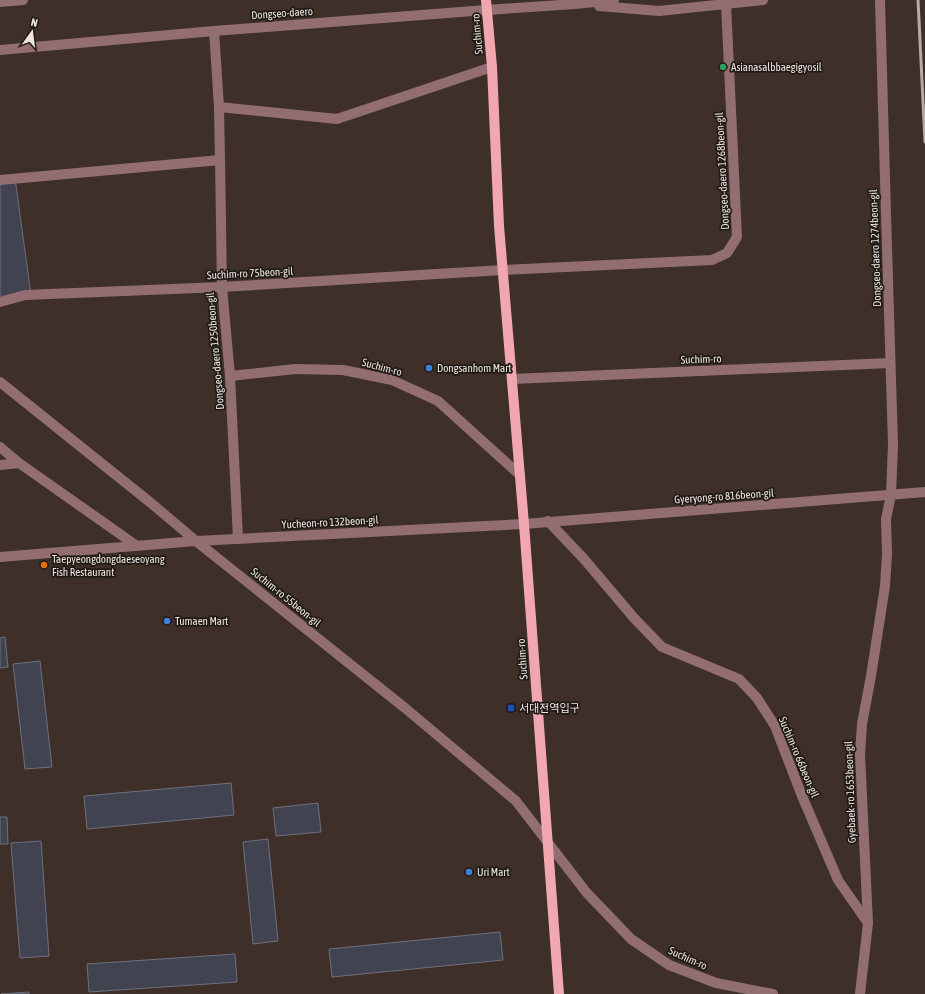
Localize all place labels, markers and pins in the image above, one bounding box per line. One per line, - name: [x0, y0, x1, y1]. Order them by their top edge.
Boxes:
- place label: Asianasalbbaegigyosil: [731, 61, 822, 73]
- marker: Asianasalbbaegigyosil: [718, 62, 728, 72]
- place label: Dongsanhom Mart: [437, 362, 511, 374]
- marker: Dongsanhom Mart: [424, 363, 434, 373]
- place label: Taepyeongdongdaeseoyang Fish Restaurant: [52, 553, 165, 578]
- marker: Taepyeongdongdaeseoyang Fish Restaurant: [39, 560, 49, 570]
- place label: Tumaen Mart: [175, 615, 228, 627]
- marker: Tumaen Mart: [162, 616, 172, 626]
- place label: 서대전역입구: [519, 702, 580, 714]
- marker: 서대전역입구: [506, 703, 516, 713]
- place label: Uri Mart: [477, 866, 510, 878]
- marker: Uri Mart: [464, 867, 474, 877]

